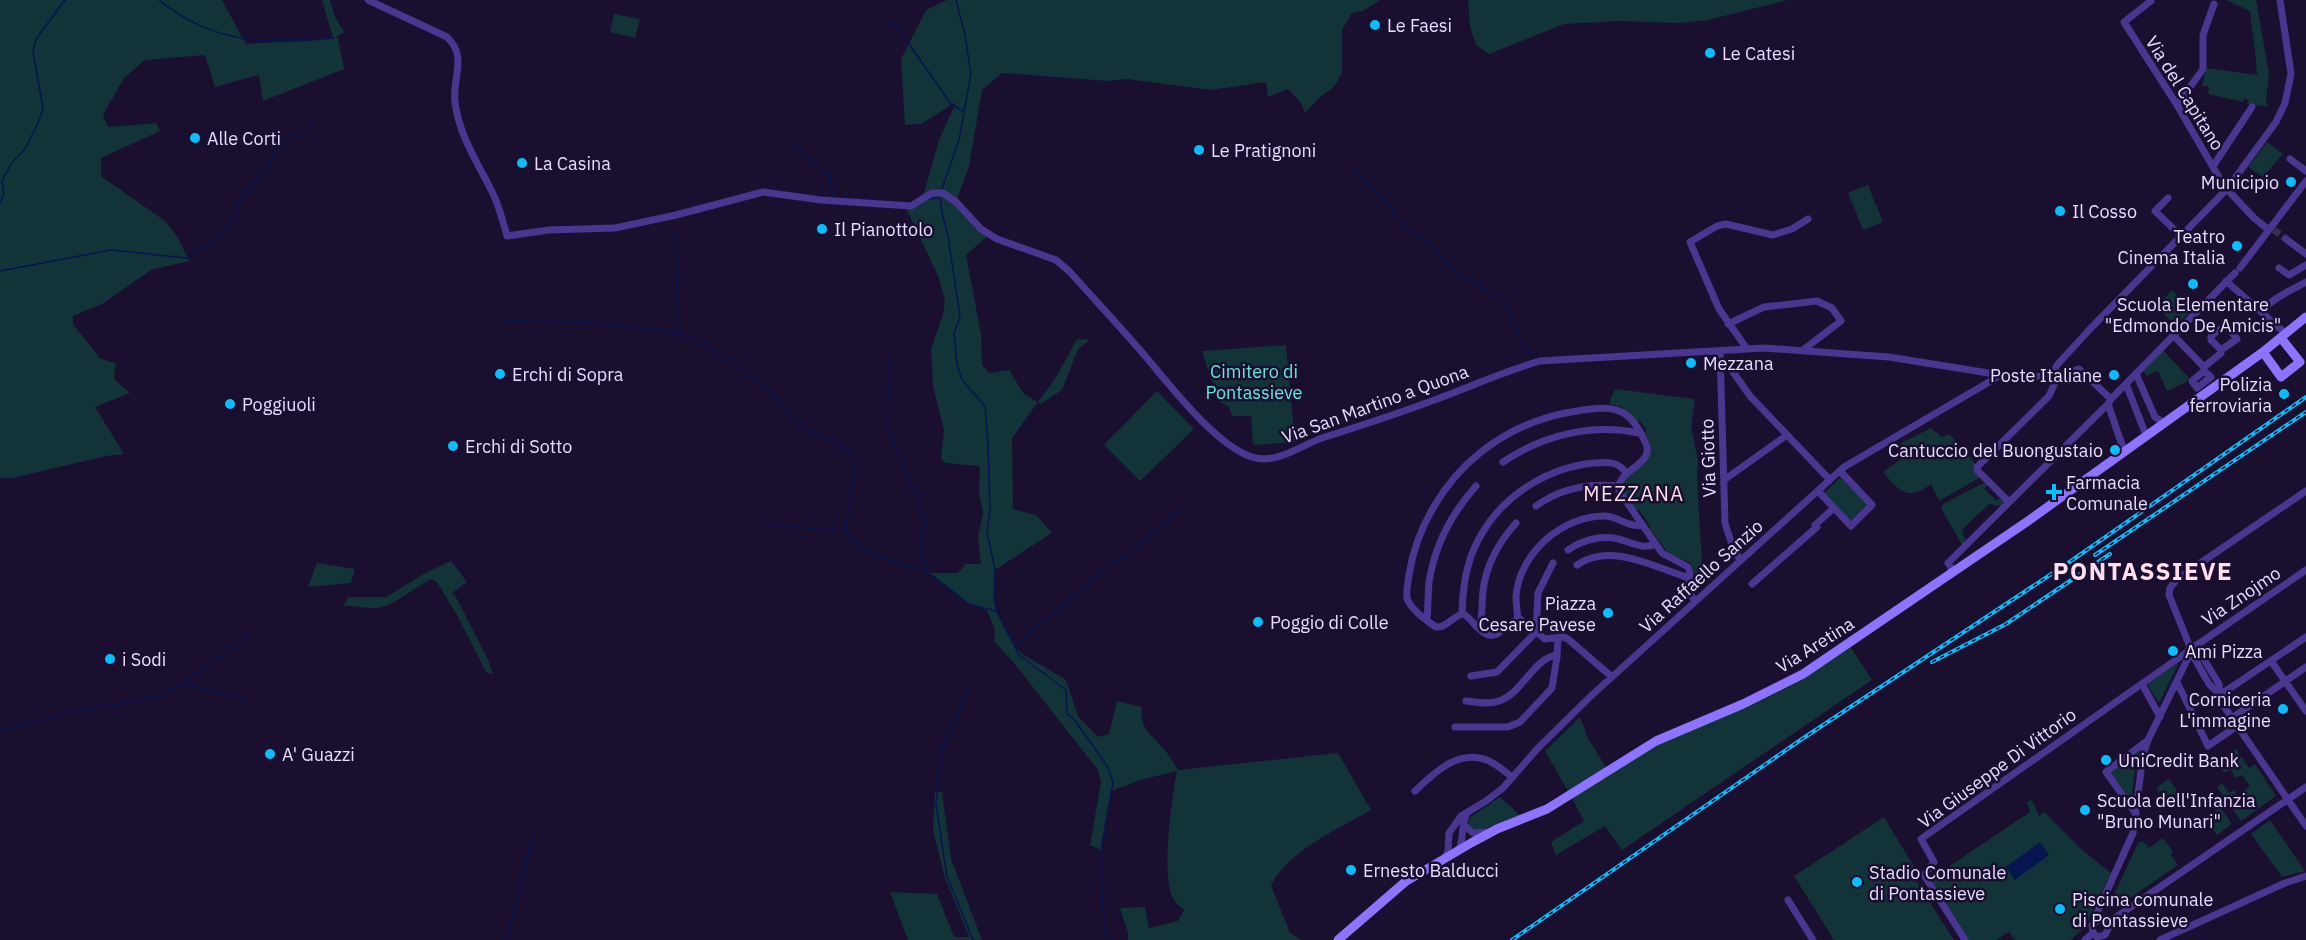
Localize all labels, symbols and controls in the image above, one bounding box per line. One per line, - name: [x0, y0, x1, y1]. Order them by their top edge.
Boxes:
- place label: Le Faesi: [1387, 14, 1452, 37]
- marker: Le Faesi: [1368, 18, 1382, 32]
- street label: Via del Capitano: [2141, 31, 2229, 155]
- place label: Le Catesi: [1722, 42, 1795, 65]
- marker: Le Catesi: [1703, 46, 1717, 60]
- place label: Alle Corti: [207, 127, 281, 150]
- marker: Alle Corti: [188, 131, 202, 145]
- place label: Le Pratignoni: [1211, 139, 1316, 162]
- marker: Le Pratignoni: [1192, 143, 1206, 157]
- place label: La Casina: [534, 152, 611, 175]
- marker: La Casina: [515, 156, 529, 170]
- place label: Municipio: [2201, 171, 2279, 194]
- marker: Municipio: [2284, 175, 2298, 189]
- place label: Il Cosso: [2072, 200, 2137, 223]
- marker: Il Cosso: [2053, 204, 2067, 218]
- place label: Il Pianottolo: [834, 218, 933, 241]
- marker: Il Pianottolo: [815, 222, 829, 236]
- place label: Teatro Cinema Italia: [2118, 225, 2225, 269]
- marker: Teatro Cinema Italia: [2230, 239, 2244, 253]
- marker: Scuola Elementare "Edmondo De Amicis": [2186, 277, 2200, 291]
- place label: Scuola Elementare "Edmondo De Amicis": [2105, 293, 2281, 337]
- place label: Mezzana: [1703, 352, 1774, 375]
- marker: Mezzana: [1684, 356, 1698, 370]
- street label: Via San Martino a Quona: [1279, 359, 1472, 448]
- park label: Cimitero di Pontassieve: [1205, 360, 1303, 404]
- place label: Erchi di Sopra: [512, 363, 624, 386]
- place label: Poste Italiane: [1990, 364, 2102, 387]
- marker: Erchi di Sopra: [493, 367, 507, 381]
- marker: Poste Italiane: [2107, 368, 2121, 382]
- place label: Polizia ferroviaria: [2190, 373, 2272, 417]
- marker: Polizia ferroviaria: [2277, 387, 2291, 401]
- place label: Poggiuoli: [242, 393, 316, 416]
- marker: Poggiuoli: [223, 397, 237, 411]
- street label: Via Giotto: [1695, 418, 1721, 498]
- place label: Erchi di Sotto: [465, 435, 572, 458]
- marker: Erchi di Sotto: [446, 439, 460, 453]
- place label: Cantuccio del Buongustaio: [1888, 439, 2103, 462]
- marker: Cantuccio del Buongustaio: [2108, 443, 2122, 457]
- place label: Farmacia Comunale: [2066, 471, 2148, 515]
- district label: MEZZANA: [1583, 480, 1685, 507]
- marker: Farmacia Comunale: [2047, 485, 2061, 499]
- street label: Via Raffaello Sanzio: [1634, 514, 1768, 638]
- district label: PONTASSIEVE: [2053, 555, 2233, 587]
- street label: Via Znojmo: [2197, 561, 2285, 631]
- place label: Piazza Cesare Pavese: [1478, 592, 1596, 636]
- marker: Piazza Cesare Pavese: [1601, 606, 1615, 620]
- place label: Poggio di Colle: [1270, 611, 1389, 634]
- street label: Via Aretina: [1772, 612, 1859, 678]
- marker: Poggio di Colle: [1251, 615, 1265, 629]
- place label: Ami Pizza: [2185, 640, 2263, 663]
- marker: Ami Pizza: [2166, 644, 2180, 658]
- place label: i Sodi: [122, 648, 166, 671]
- marker: i Sodi: [103, 652, 117, 666]
- place label: Corniceria L'immagine: [2179, 688, 2271, 732]
- marker: Corniceria L'immagine: [2276, 702, 2290, 716]
- street label: Via Giuseppe Di Vittorio: [1913, 703, 2081, 833]
- place label: A' Guazzi: [282, 743, 355, 766]
- marker: A' Guazzi: [263, 747, 277, 761]
- place label: UniCredit Bank: [2118, 749, 2240, 772]
- marker: UniCredit Bank: [2099, 753, 2113, 767]
- place label: Scuola dell'Infanzia "Bruno Munari": [2097, 789, 2256, 833]
- marker: Scuola dell'Infanzia "Bruno Munari": [2078, 803, 2092, 817]
- place label: Ernesto Balducci: [1363, 859, 1499, 882]
- place label: Stadio Comunale di Pontassieve: [1869, 861, 2007, 905]
- marker: Ernesto Balducci: [1344, 863, 1358, 877]
- marker: Stadio Comunale di Pontassieve: [1850, 875, 1864, 889]
- place label: Piscina comunale di Pontassieve: [2072, 888, 2214, 932]
- marker: Piscina comunale di Pontassieve: [2053, 902, 2067, 916]

